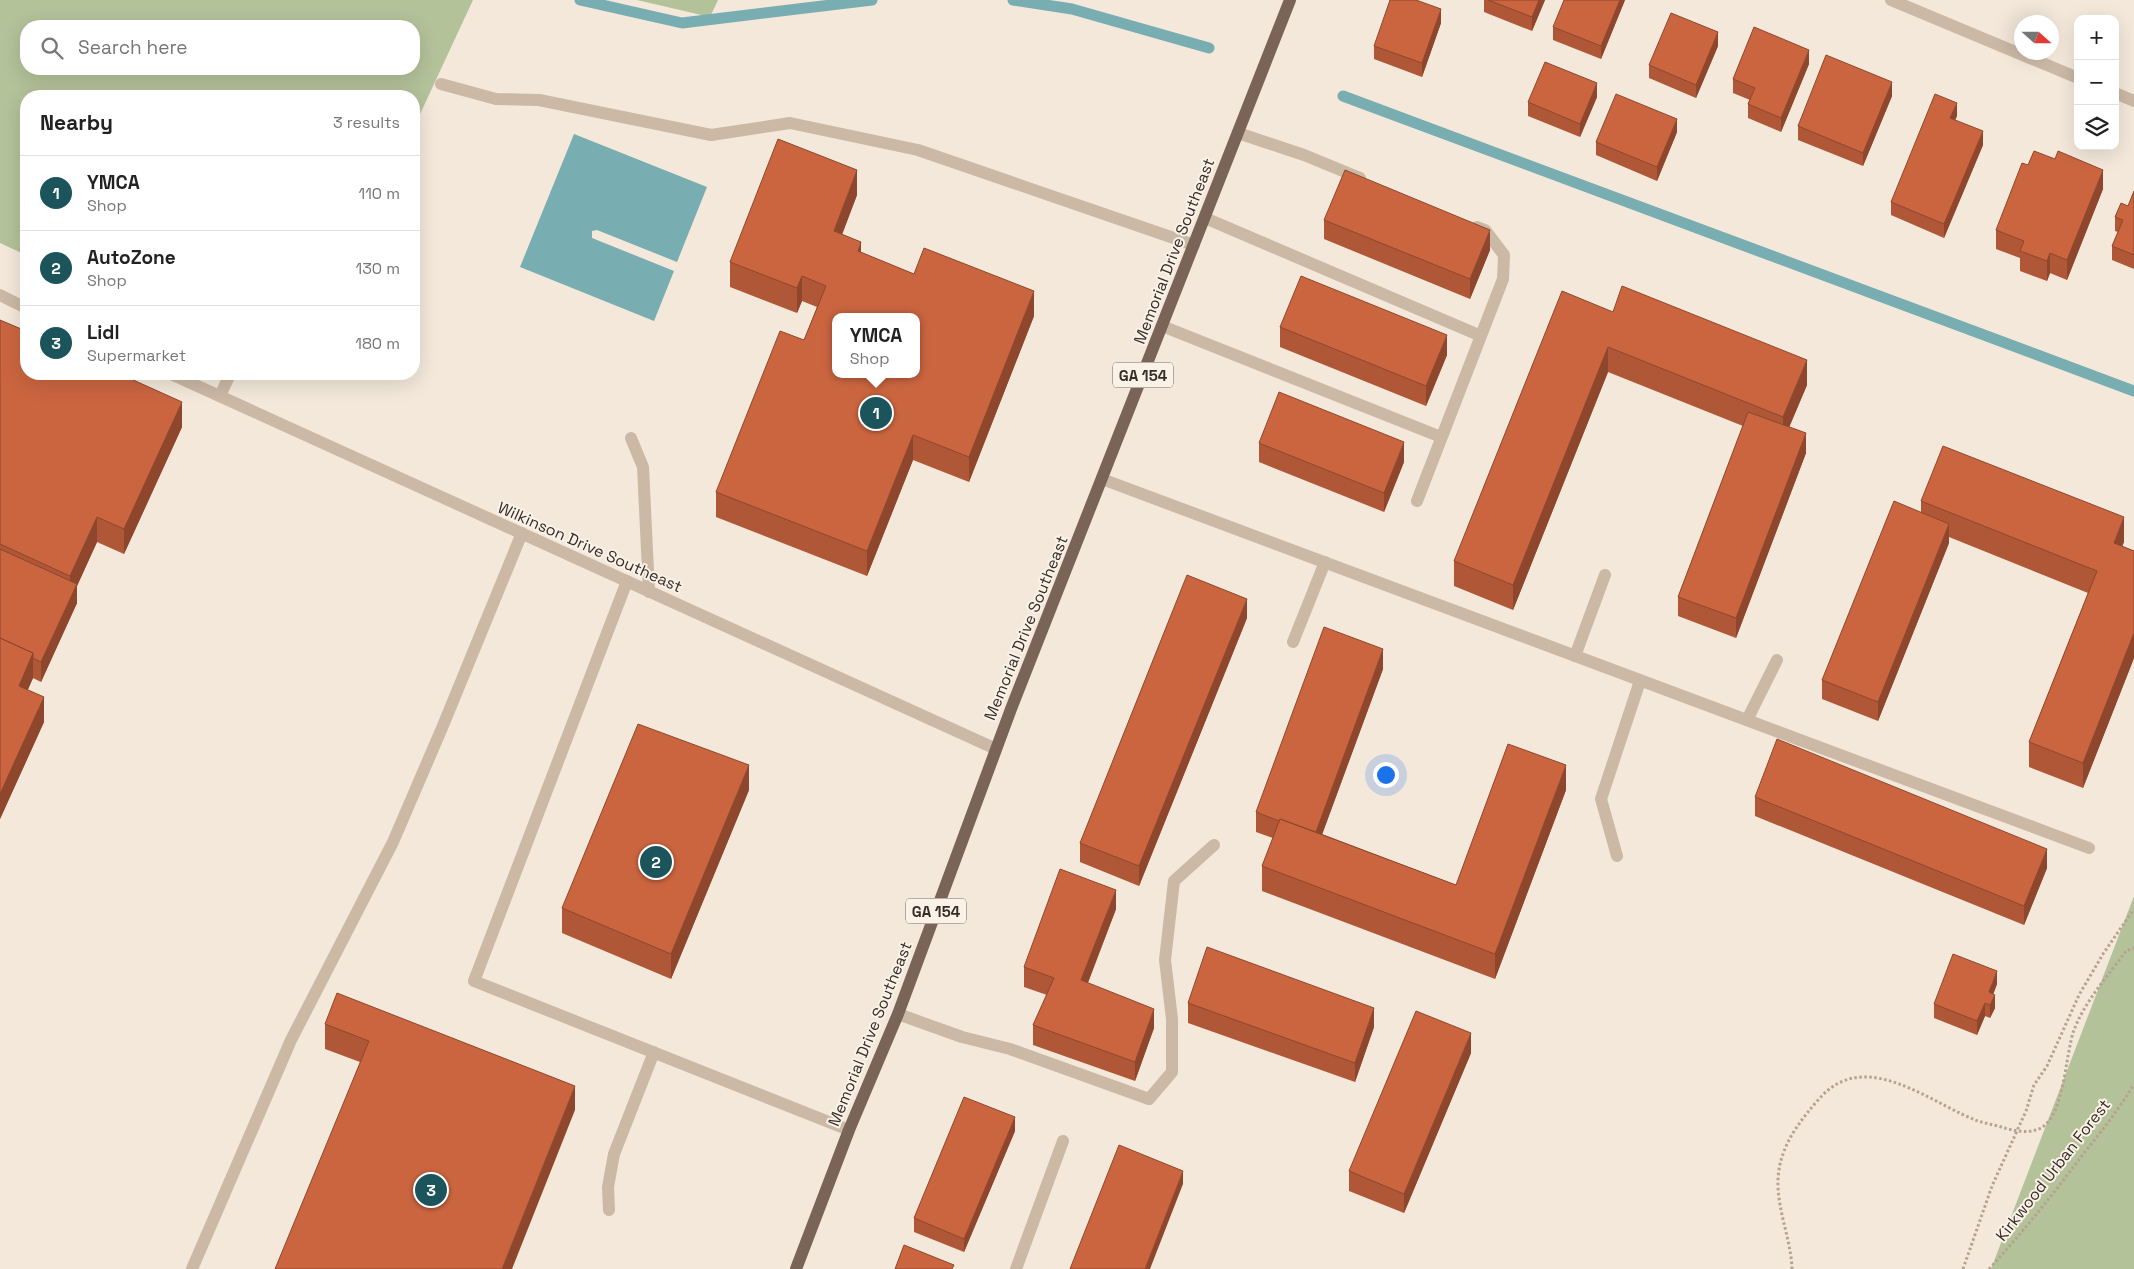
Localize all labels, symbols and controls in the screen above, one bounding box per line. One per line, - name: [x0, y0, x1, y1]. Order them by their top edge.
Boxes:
- north arrow: [2014, 15, 2059, 60]
- map controls: [2074, 15, 2119, 150]
- button: +: [2074, 15, 2119, 60]
- search box: [20, 20, 420, 75]
- icon: search: [38, 34, 66, 62]
- text: Search here: [78, 35, 188, 60]
- button: −: [2074, 60, 2119, 105]
- button: layers: [2074, 105, 2119, 150]
- text: Nearby: [40, 109, 113, 136]
- text: 3 results: [333, 112, 400, 133]
- street label: Memorial Drive Southeast: [1129, 155, 1219, 347]
- text: YMCA: [87, 170, 140, 195]
- text: 1: [52, 183, 60, 204]
- text: 110 m: [358, 183, 400, 204]
- text: Shop: [87, 195, 127, 216]
- text: AutoZone: [87, 245, 176, 270]
- text: 2: [51, 258, 61, 279]
- text: 130 m: [356, 258, 400, 279]
- text: Shop: [87, 270, 127, 291]
- popup: [832, 313, 920, 378]
- text: Lidl: [87, 320, 120, 345]
- text: YMCA: [850, 323, 902, 348]
- text: 3: [51, 333, 61, 354]
- text: 180 m: [355, 333, 400, 354]
- text: Supermarket: [87, 345, 186, 366]
- text: Shop: [850, 348, 889, 369]
- road number: GA 154: [1113, 362, 1173, 388]
- pin: 1: [860, 394, 892, 432]
- street label: Wilkinson Drive Southeast: [494, 497, 686, 597]
- street label: Memorial Drive Southeast: [979, 533, 1073, 723]
- your location: [1373, 762, 1399, 788]
- pin: 2: [640, 843, 672, 881]
- road number: GA 154: [906, 898, 966, 924]
- street label: Memorial Drive Southeast: [823, 939, 917, 1129]
- street label: Kirkwood Urban Forest: [1991, 1095, 2115, 1245]
- pin: 3: [415, 1171, 447, 1209]

